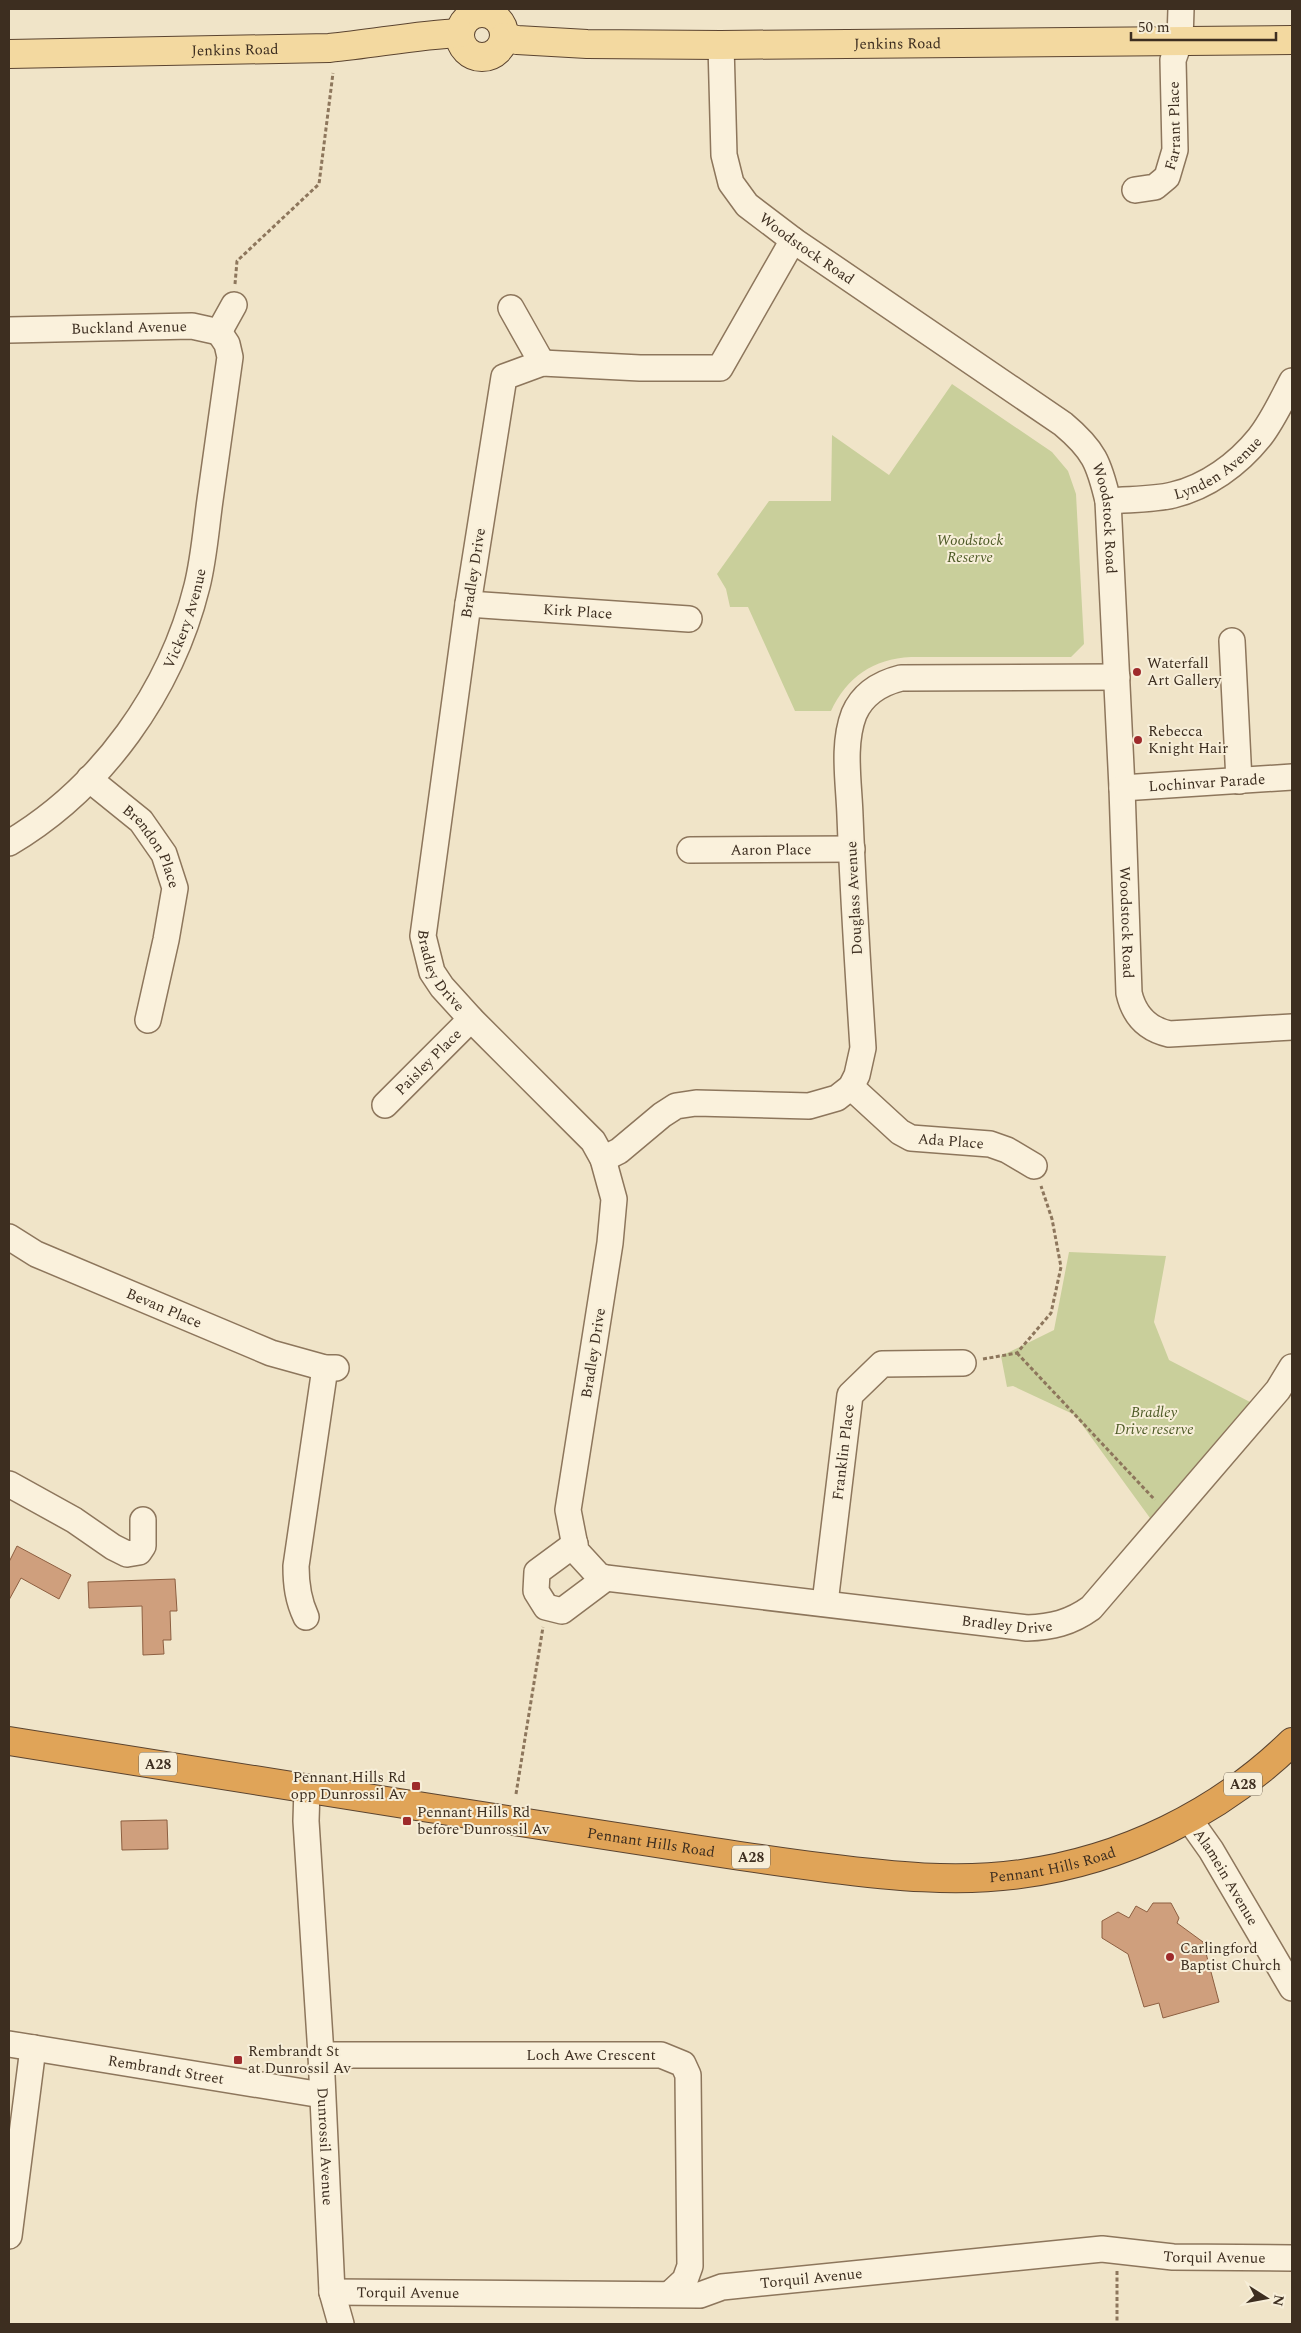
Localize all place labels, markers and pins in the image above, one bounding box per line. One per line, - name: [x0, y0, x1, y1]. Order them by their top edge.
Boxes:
- place label: Waterfall Art Gallery: [1147, 652, 1222, 692]
- marker: Waterfall Art Gallery: [1131, 666, 1143, 678]
- place label: Rebecca Knight Hair: [1148, 720, 1228, 760]
- marker: Rebecca Knight Hair: [1132, 734, 1144, 746]
- place label: Pennant Hills Rd opp Dunrossil Av: [291, 1766, 407, 1806]
- marker: Pennant Hills Rd opp Dunrossil Av: [410, 1780, 422, 1792]
- place label: Pennant Hills Rd before Dunrossil Av: [417, 1801, 550, 1841]
- marker: Pennant Hills Rd before Dunrossil Av: [401, 1815, 413, 1827]
- place label: Carlingford Baptist Church: [1180, 1937, 1281, 1977]
- marker: Carlingford Baptist Church: [1164, 1951, 1176, 1963]
- place label: Rembrandt St at Dunrossil Av: [248, 2040, 352, 2080]
- marker: Rembrandt St at Dunrossil Av: [232, 2054, 244, 2066]

